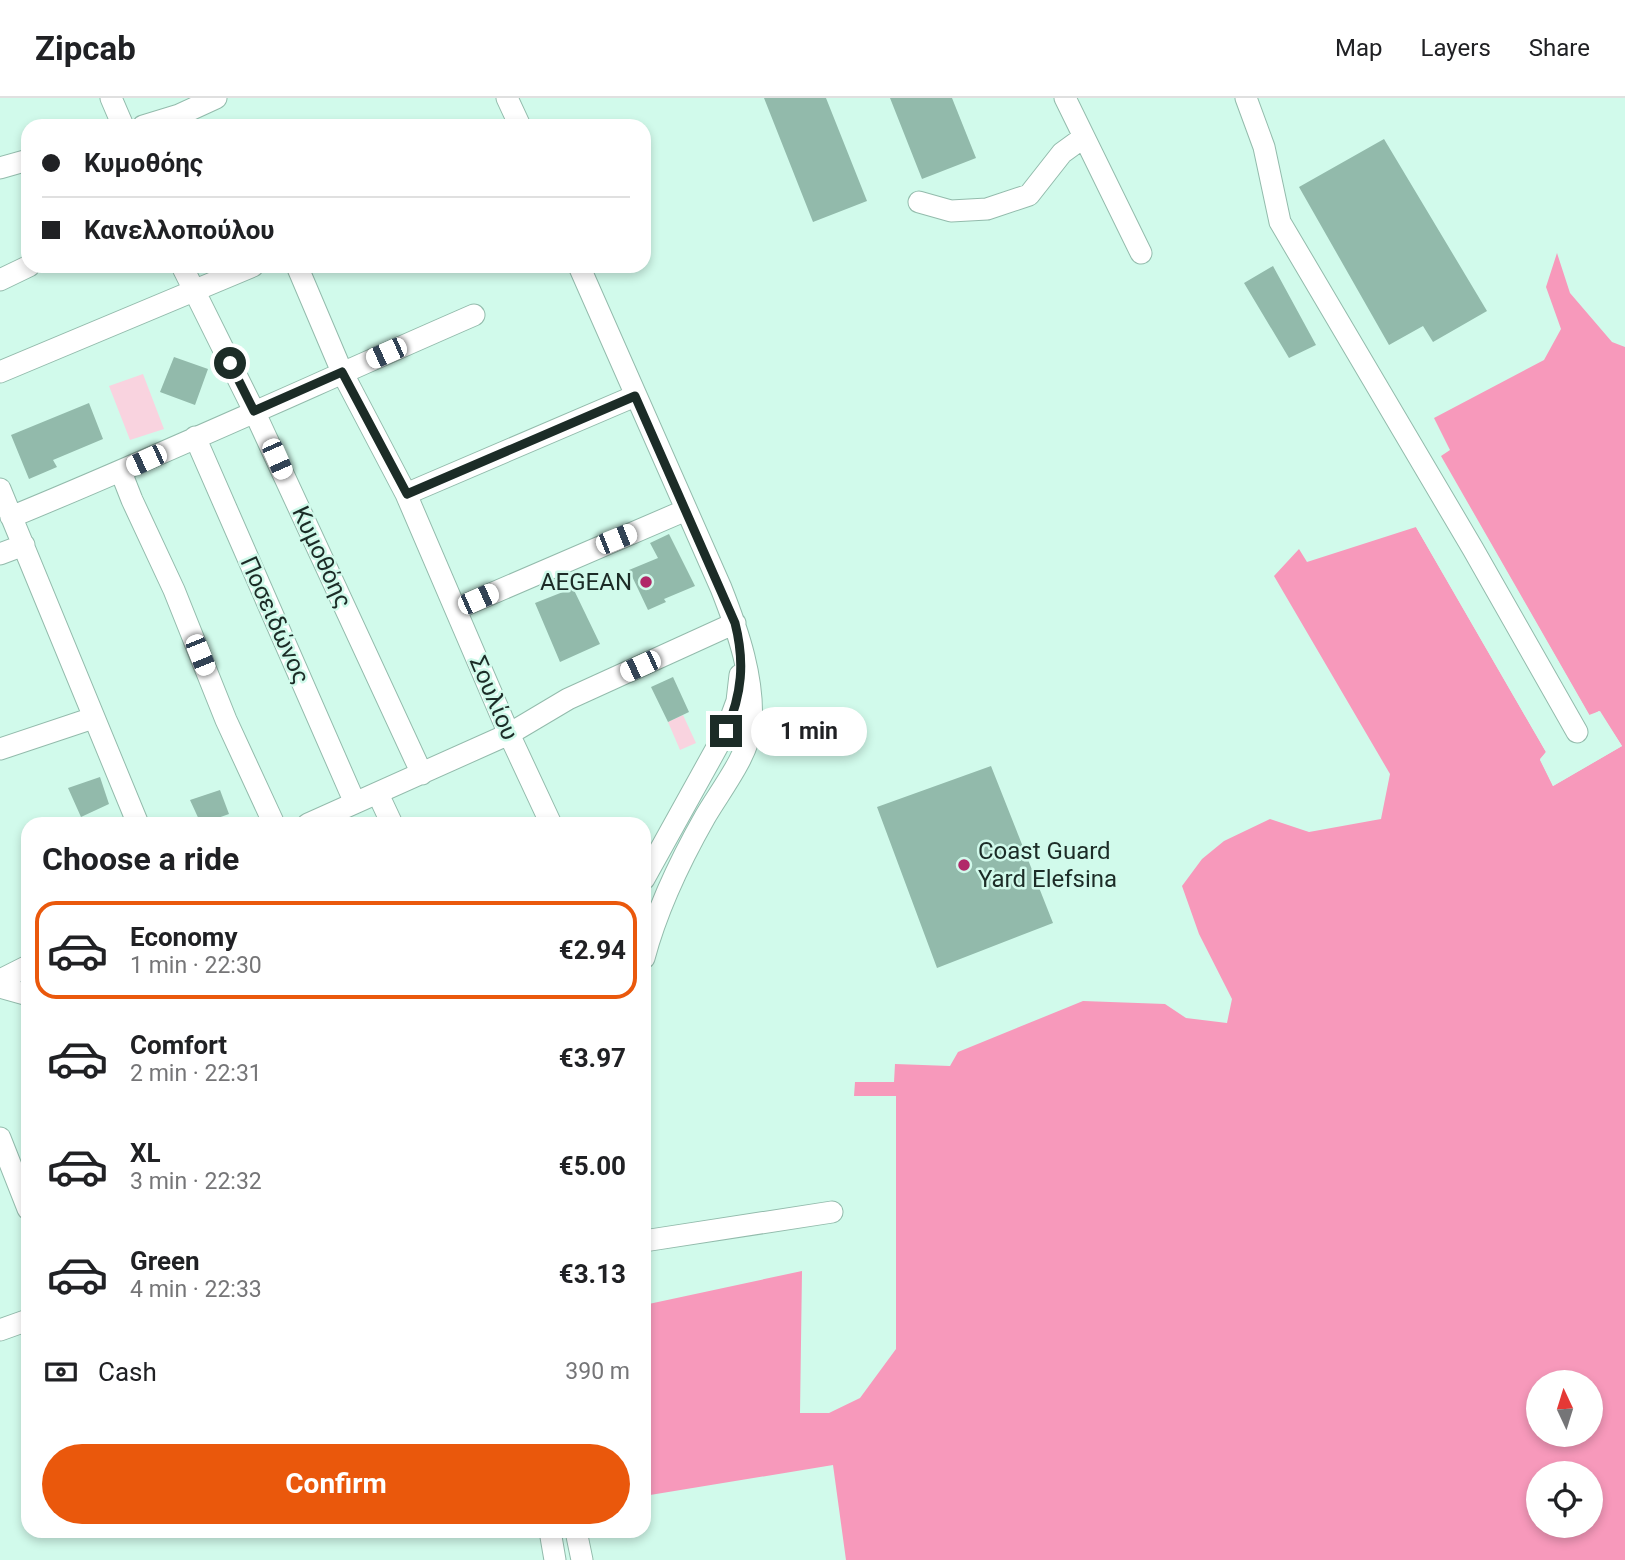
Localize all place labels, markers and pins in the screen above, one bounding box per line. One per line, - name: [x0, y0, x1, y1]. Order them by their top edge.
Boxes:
- place label: AEGEAN: [540, 568, 632, 596]
- marker: AEGEAN: [638, 574, 654, 590]
- place label: Coast Guard Yard Elefsina: [978, 837, 1117, 893]
- marker: Coast Guard Yard Elefsina: [956, 857, 972, 873]

